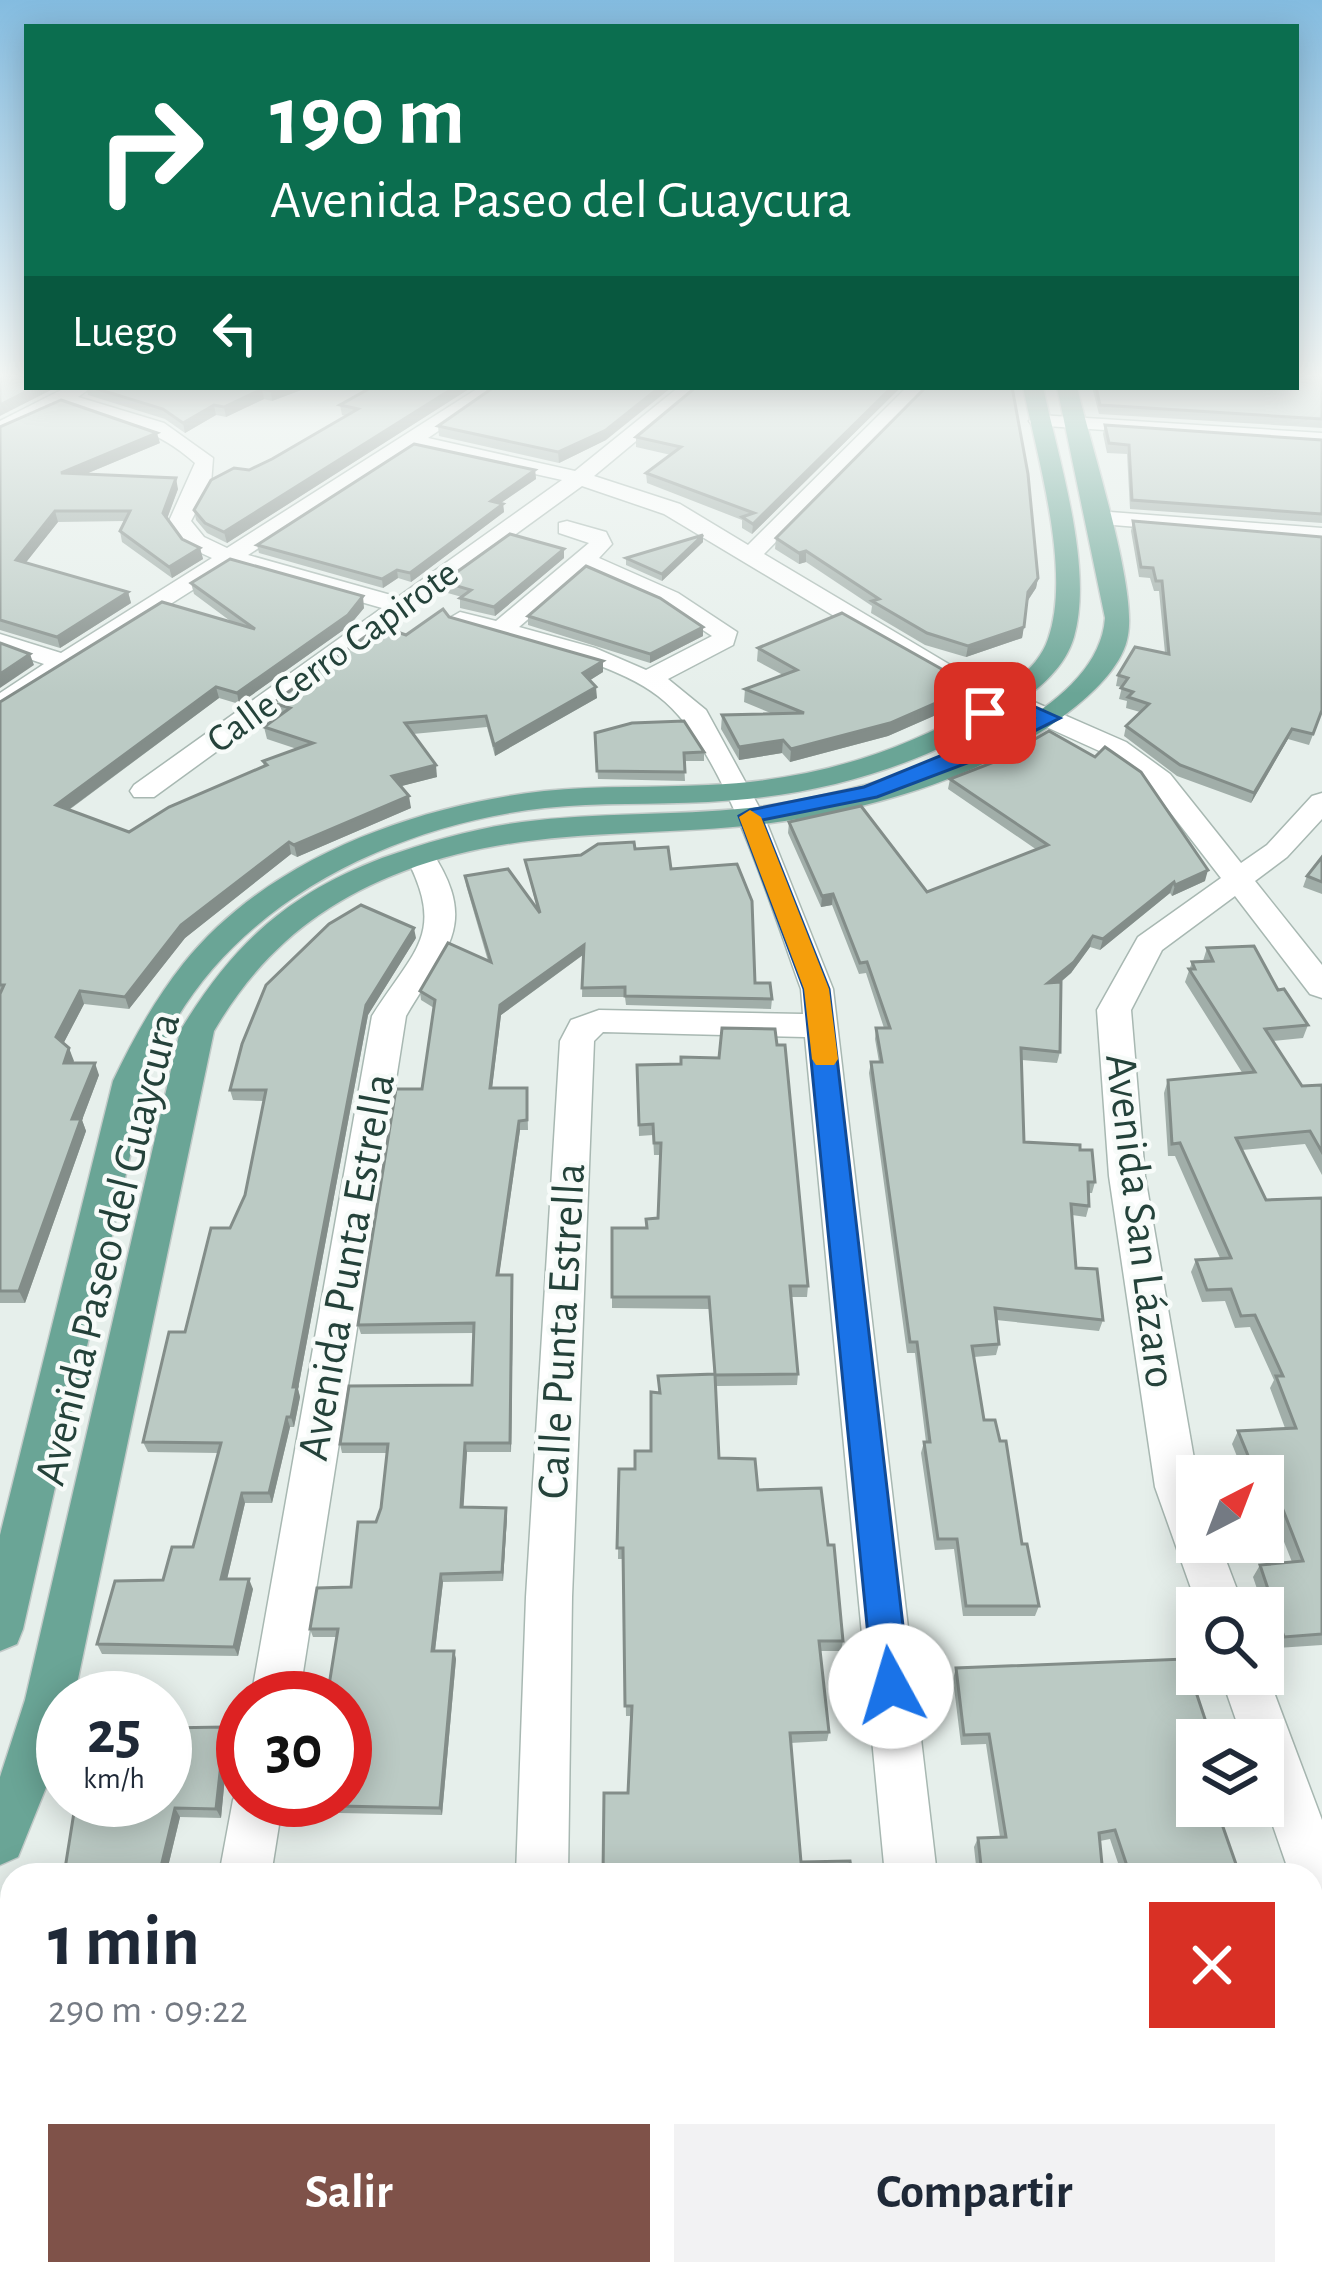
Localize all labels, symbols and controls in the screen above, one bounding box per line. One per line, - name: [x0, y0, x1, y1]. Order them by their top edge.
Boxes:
- icon: right: [72, 72, 228, 228]
- text: 190 m: [270, 76, 465, 160]
- text: Avenida Paseo del Guaycura: [270, 174, 852, 228]
- icon: left: [202, 300, 268, 366]
- text: Luego: [72, 310, 178, 355]
- street label: Calle Cerro Capirote: [200, 553, 466, 761]
- pin: [934, 662, 1036, 764]
- icon: arrive: [952, 680, 1018, 746]
- street label: Avenida Paseo del Guaycura: [28, 1008, 188, 1490]
- street label: Avenida San Lázaro: [1097, 1051, 1183, 1391]
- street label: Avenida Punta Estrella: [291, 1070, 403, 1464]
- street label: Calle Punta Estrella: [531, 1162, 593, 1500]
- north arrow: [1176, 1455, 1284, 1563]
- map controls: [1176, 1455, 1284, 1827]
- button: search: [1176, 1587, 1284, 1695]
- position arrow: [828, 1623, 954, 1749]
- speed limit sign: 30: [216, 1671, 372, 1827]
- text: 25: [87, 1704, 141, 1764]
- button: layers: [1176, 1719, 1284, 1827]
- text: km/h: [83, 1764, 145, 1794]
- button: close: [1149, 1902, 1275, 2028]
- text: 1 min: [48, 1906, 200, 1978]
- text: 290 m · 09:22: [48, 1991, 247, 2030]
- button: Salir: [48, 2124, 650, 2262]
- button: Compartir: [674, 2124, 1275, 2262]

